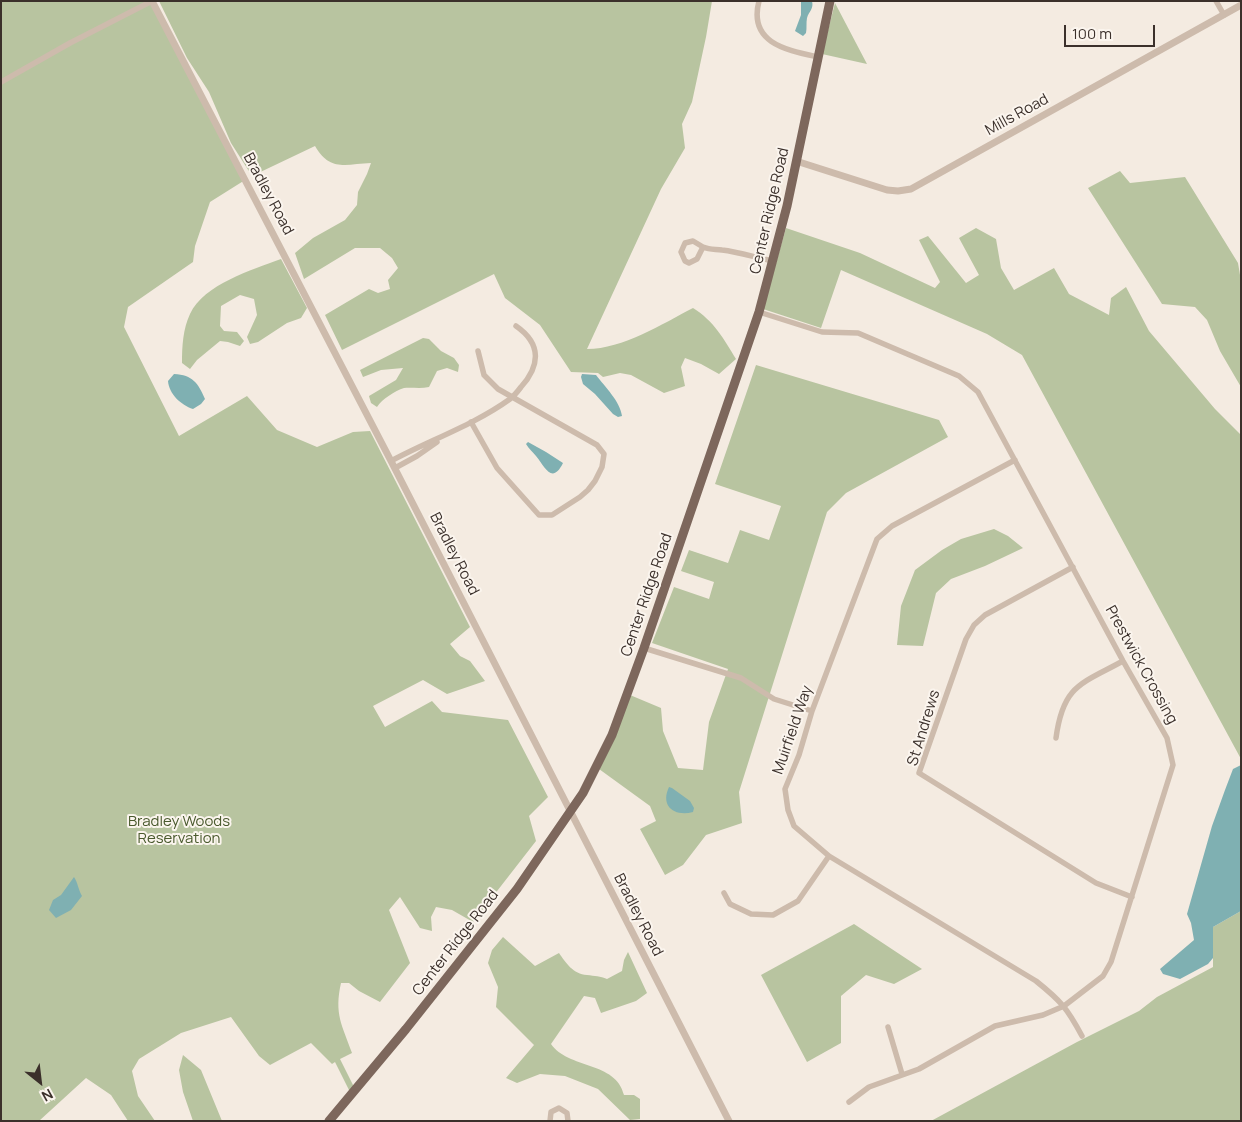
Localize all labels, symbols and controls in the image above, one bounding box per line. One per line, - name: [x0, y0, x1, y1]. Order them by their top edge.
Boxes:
- scale bar: [1067, 15, 1158, 47]
- text: 100 m: [1072, 23, 1112, 44]
- street label: Mills Road: [982, 90, 1052, 140]
- street label: Center Ridge Road: [747, 146, 793, 276]
- street label: Bradley Road: [239, 150, 297, 238]
- street label: Bradley Road: [426, 510, 482, 598]
- street label: Center Ridge Road: [617, 531, 677, 659]
- street label: Prestwick Crossing: [1101, 603, 1181, 727]
- street label: Muirfield Way: [769, 683, 817, 777]
- street label: St Andrews: [904, 688, 944, 768]
- park label: Bradley Woods Reservation: [128, 813, 230, 848]
- street label: Bradley Road: [610, 871, 666, 959]
- street label: Center Ridge Road: [409, 887, 503, 999]
- north arrow: [15, 1057, 65, 1107]
- text: N: [39, 1085, 57, 1106]

